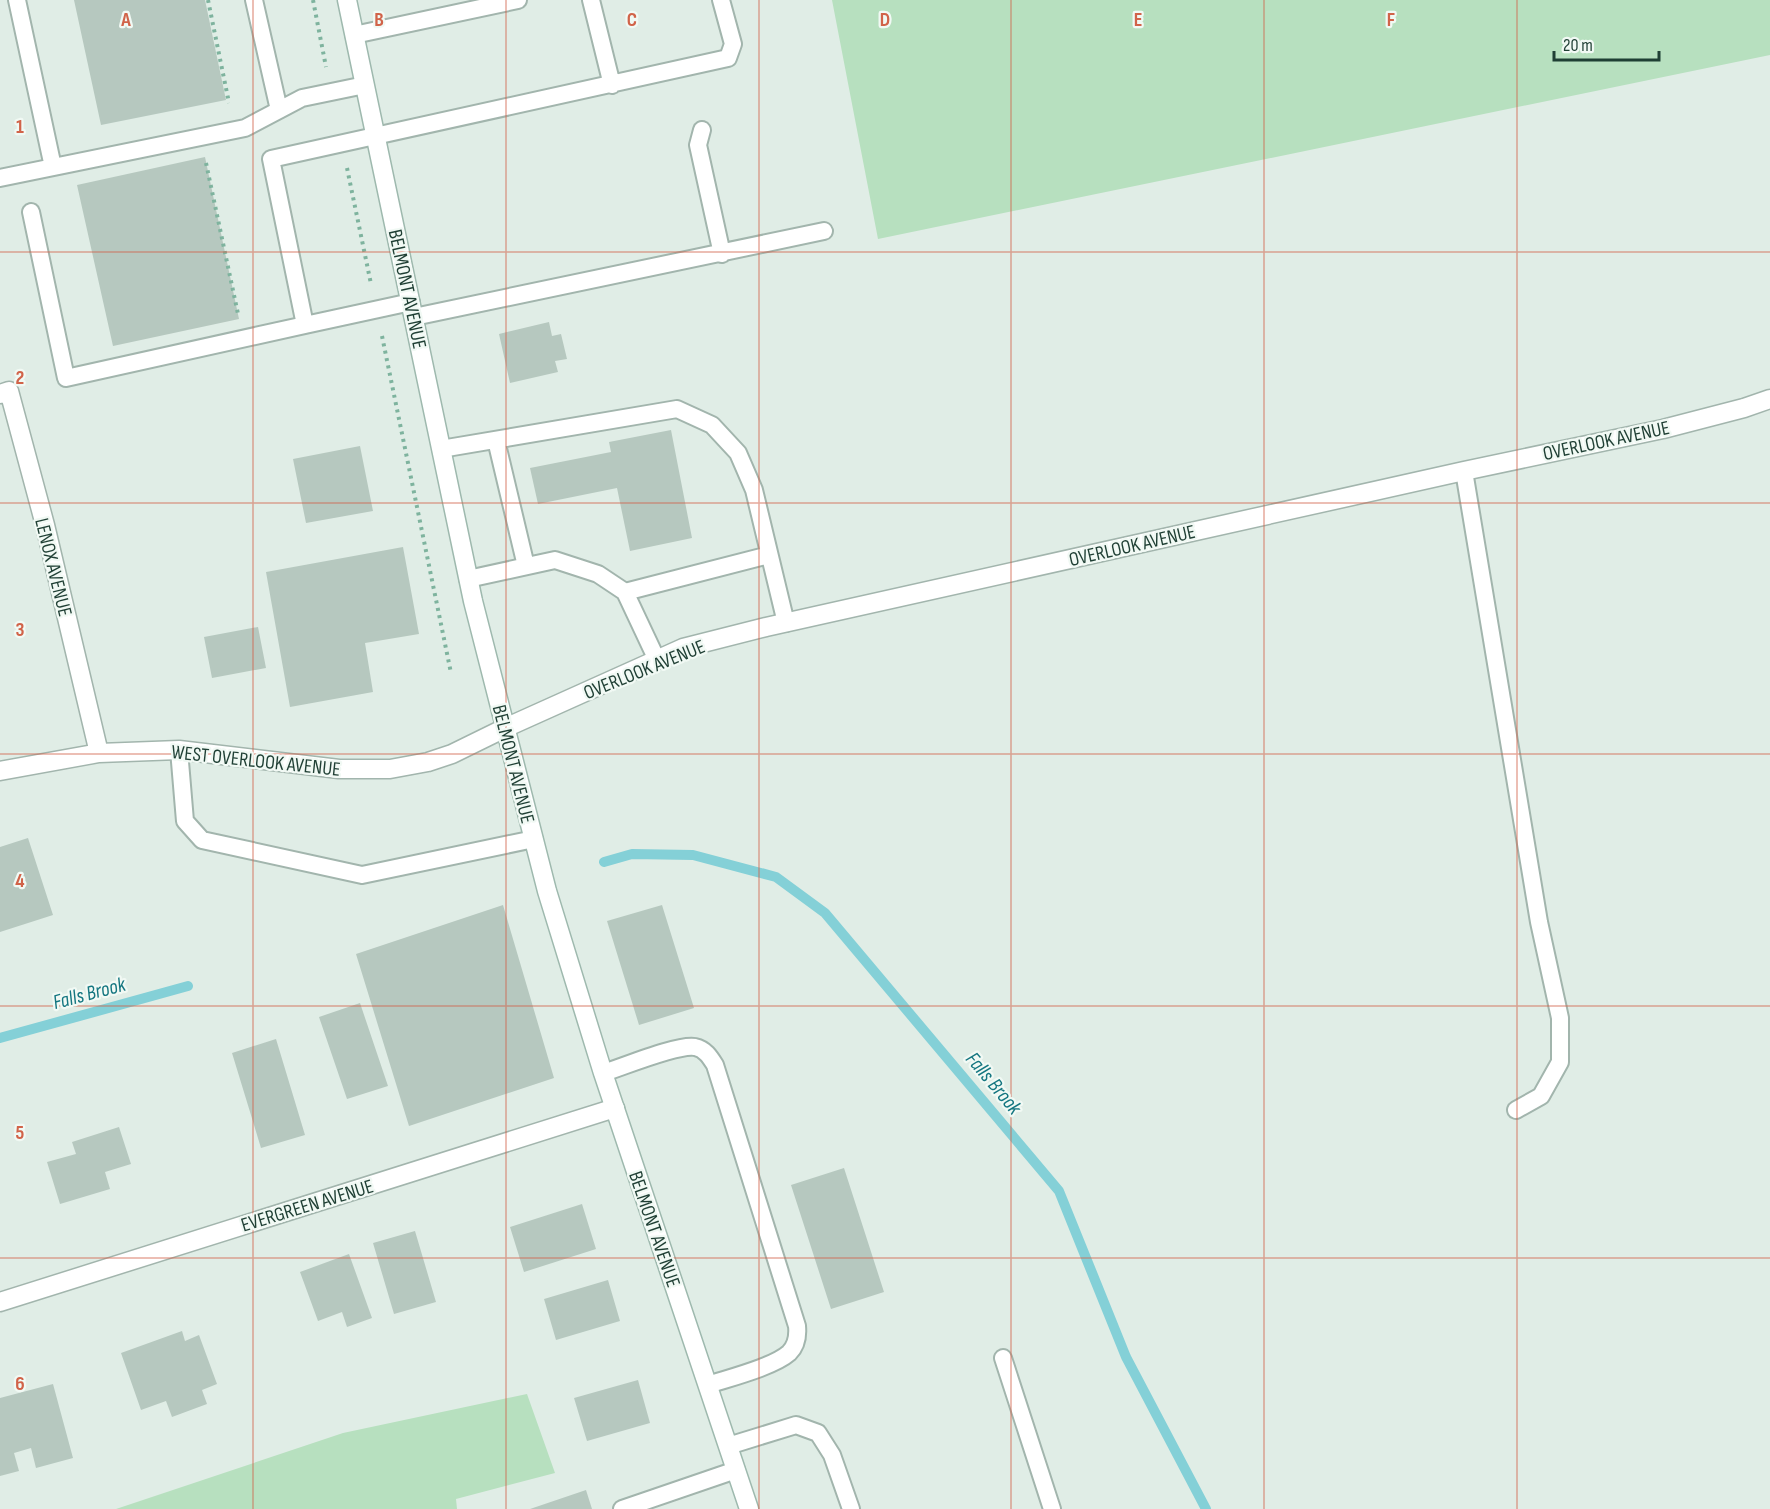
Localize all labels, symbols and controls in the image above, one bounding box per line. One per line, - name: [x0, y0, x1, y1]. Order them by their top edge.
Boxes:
- text: A: [120, 8, 131, 32]
- text: B: [374, 8, 384, 32]
- text: C: [627, 8, 637, 32]
- text: D: [880, 8, 890, 32]
- text: E: [1134, 8, 1142, 32]
- text: F: [1387, 8, 1395, 32]
- scale bar: [1554, 24, 1659, 62]
- text: 20 m: [1563, 35, 1593, 56]
- text: 1: [16, 115, 24, 139]
- street label: BELMONT AVENUE: [383, 227, 431, 351]
- text: 2: [16, 366, 24, 390]
- street label: OVERLOOK AVENUE: [1541, 416, 1672, 466]
- street label: LENOX AVENUE: [29, 516, 77, 619]
- street label: OVERLOOK AVENUE: [1067, 520, 1198, 572]
- text: 3: [16, 618, 25, 642]
- street label: OVERLOOK AVENUE: [580, 635, 709, 705]
- street label: BELMONT AVENUE: [487, 702, 539, 826]
- street label: WEST OVERLOOK AVENUE: [170, 740, 342, 782]
- text: 4: [15, 869, 25, 893]
- water label: Falls Brook: [50, 972, 129, 1015]
- water label: Falls Brook: [960, 1047, 1028, 1121]
- text: 5: [16, 1121, 25, 1145]
- street label: BELMONT AVENUE: [623, 1168, 685, 1291]
- street label: EVERGREEN AVENUE: [238, 1174, 376, 1237]
- text: 6: [15, 1372, 25, 1396]

